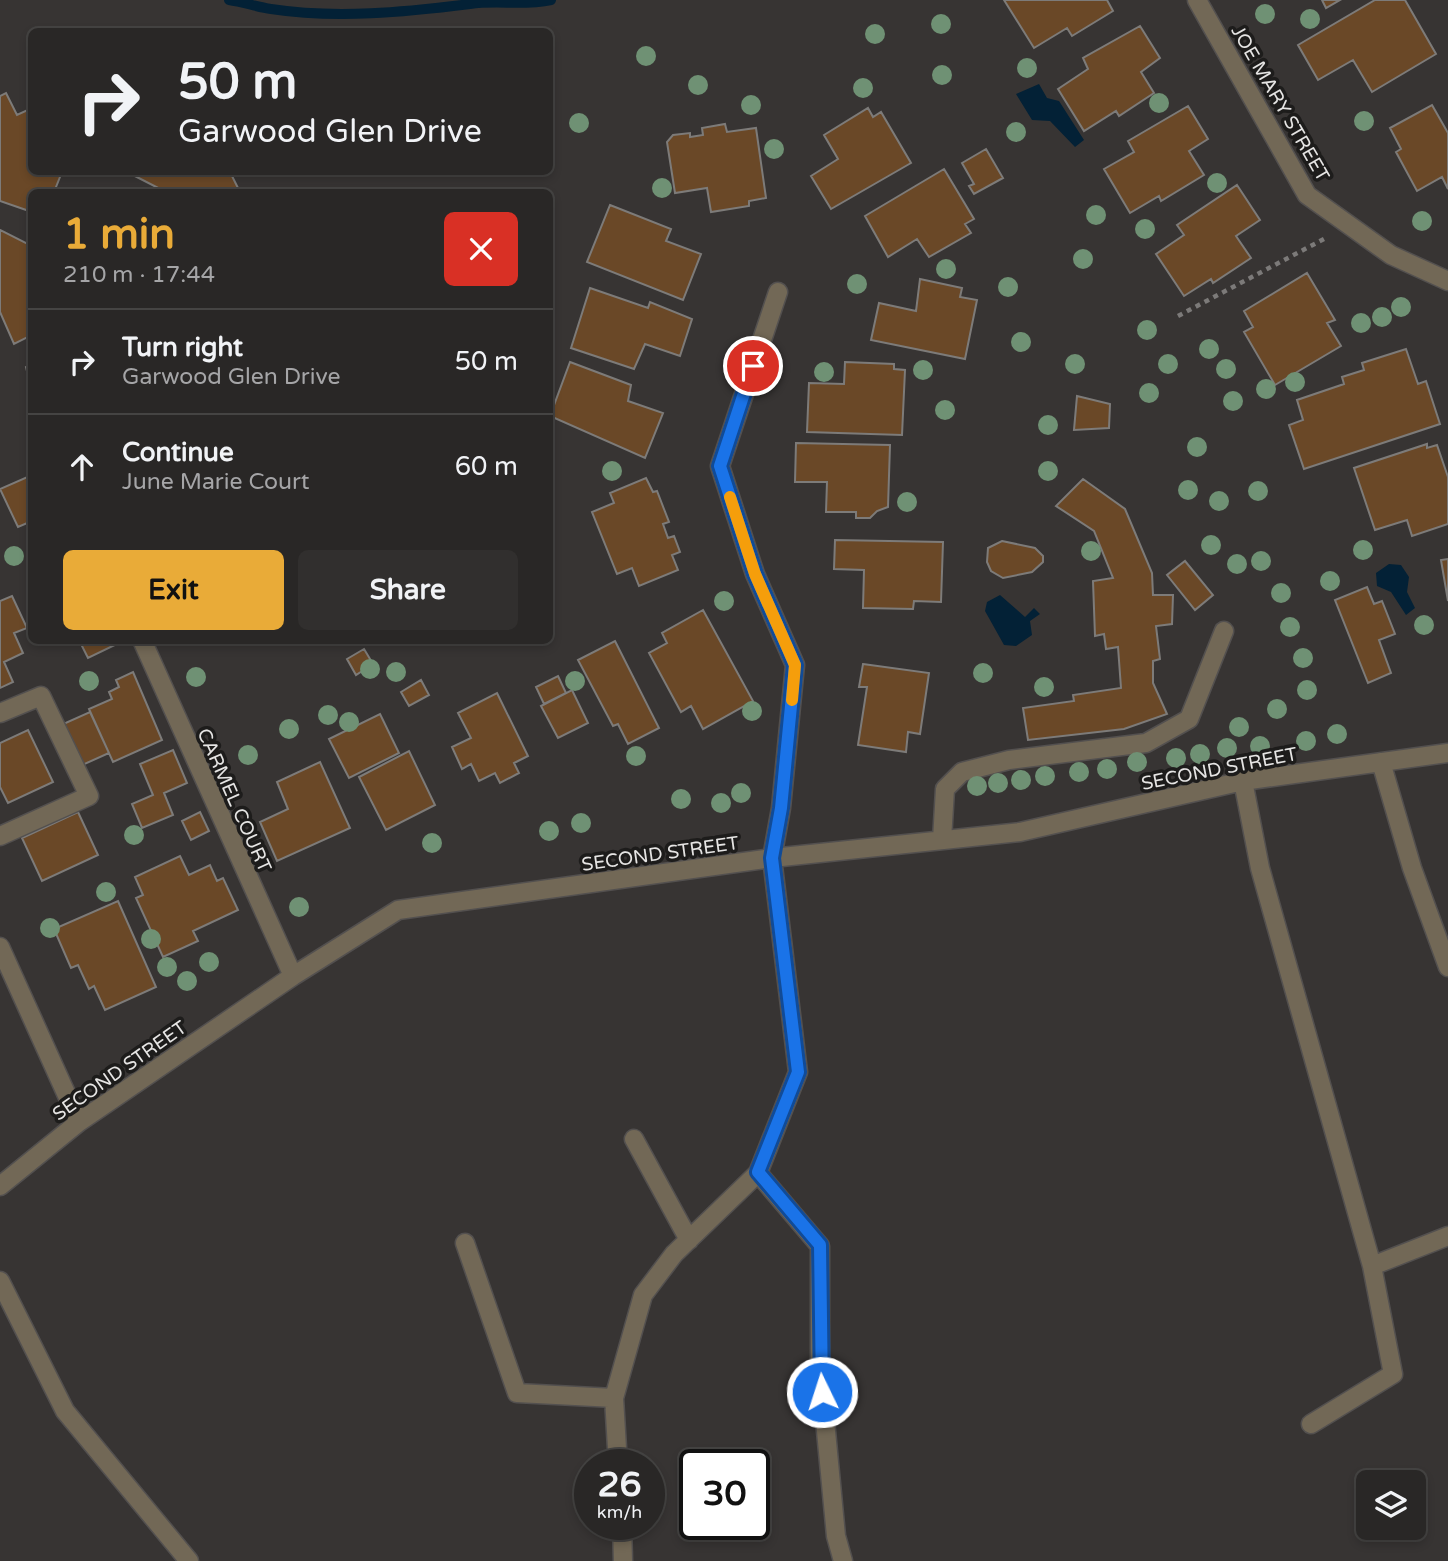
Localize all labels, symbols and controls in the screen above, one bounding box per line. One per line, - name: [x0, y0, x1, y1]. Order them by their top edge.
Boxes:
- street label: JOE MARY STREET: [1227, 22, 1334, 186]
- text: 50 m: [178, 53, 297, 112]
- icon: right: [63, 56, 154, 147]
- text: Garwood Glen Drive: [178, 113, 482, 151]
- text: 1 min: [63, 209, 175, 260]
- button: close: [444, 212, 518, 286]
- text: 210 m · 17:44: [63, 261, 215, 289]
- text: Turn right: [122, 332, 243, 363]
- pin: [723, 336, 783, 396]
- icon: right: [63, 343, 101, 381]
- text: 50 m: [455, 346, 518, 377]
- icon: arrive: [734, 347, 772, 385]
- text: Garwood Glen Drive: [122, 363, 340, 391]
- text: Continue: [122, 437, 234, 468]
- icon: ahead: [63, 448, 101, 486]
- text: 60 m: [455, 451, 518, 482]
- text: June Marie Court: [122, 468, 310, 496]
- button: Exit: [63, 550, 284, 630]
- button: Share: [298, 550, 518, 630]
- street label: CARMEL COURT: [193, 725, 276, 876]
- street label: SECOND STREET: [1139, 743, 1299, 795]
- street label: SECOND STREET: [580, 832, 740, 876]
- street label: SECOND STREET: [48, 1016, 191, 1125]
- position arrow: [785, 1355, 859, 1429]
- speed limit sign: 30: [679, 1449, 770, 1540]
- text: 26: [598, 1464, 641, 1506]
- map controls: [1356, 1470, 1426, 1540]
- button: layers: [1356, 1470, 1426, 1540]
- text: km/h: [597, 1501, 642, 1523]

